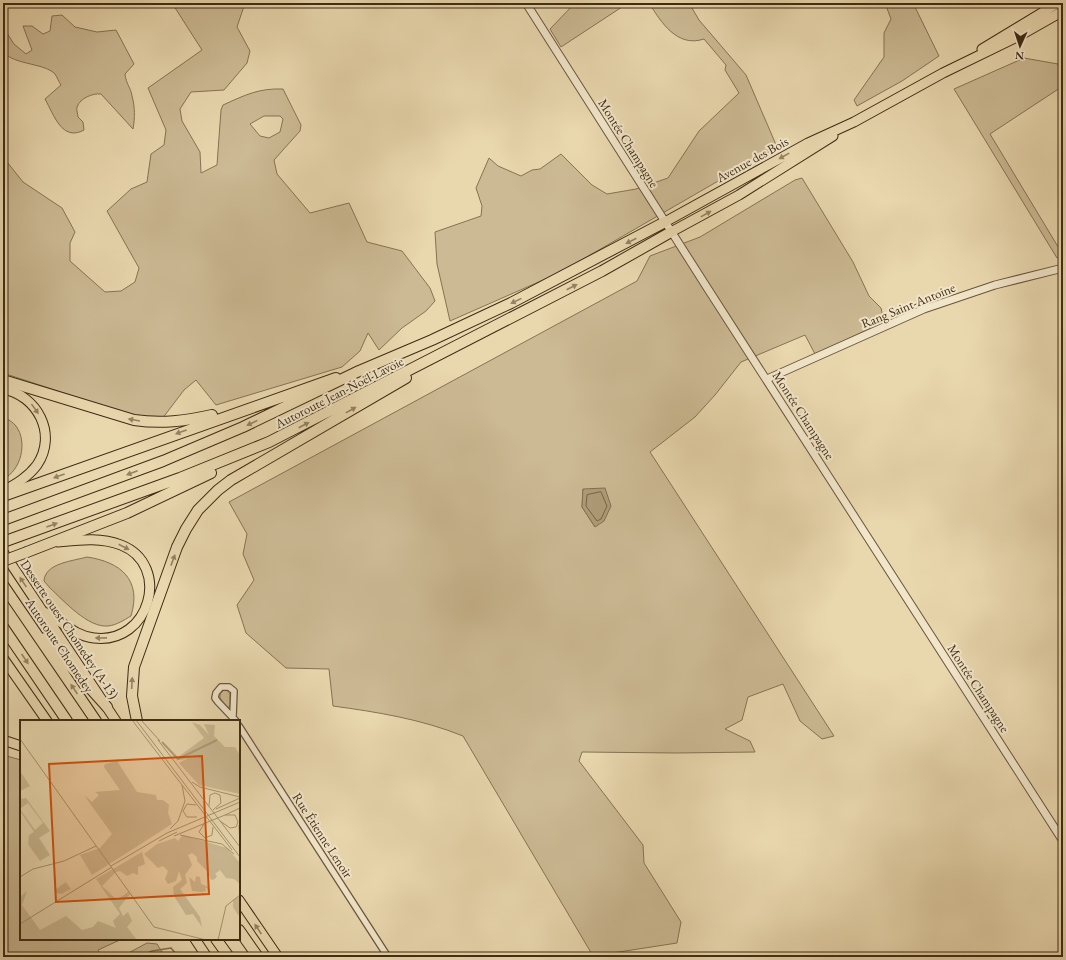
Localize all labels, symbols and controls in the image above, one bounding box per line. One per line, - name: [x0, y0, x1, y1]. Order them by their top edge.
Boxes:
- north arrow: [1000, 26, 1040, 66]
- text: N: [1015, 49, 1024, 63]
- street label: Montée Champagne: [594, 96, 663, 191]
- street label: Avenue des Bois: [712, 133, 791, 187]
- one-way arrow: [779, 153, 790, 160]
- one-way arrow: [700, 210, 712, 217]
- one-way arrow: [625, 237, 637, 244]
- street label: Rang Saint-Antoine: [859, 279, 958, 332]
- one-way arrow: [566, 284, 577, 290]
- one-way arrow: [510, 298, 521, 304]
- street label: Autoroute Jean-Noël-Lavoie: [271, 353, 406, 433]
- street label: Montée Champagne: [769, 368, 838, 463]
- one-way arrow: [31, 404, 39, 414]
- one-way arrow: [345, 407, 357, 414]
- one-way arrow: [128, 417, 140, 423]
- one-way arrow: [246, 420, 257, 426]
- one-way arrow: [298, 422, 310, 428]
- one-way arrow: [175, 429, 187, 435]
- one-way arrow: [125, 470, 137, 476]
- one-way arrow: [52, 473, 64, 479]
- one-way arrow: [46, 521, 58, 527]
- one-way arrow: [118, 544, 130, 550]
- one-way arrow: [170, 553, 176, 565]
- street label: Desserte ouest Chomedey (A-13): [17, 556, 123, 702]
- one-way arrow: [19, 577, 27, 587]
- street label: Autoroute Chomedey: [21, 594, 98, 696]
- one-way arrow: [94, 635, 107, 641]
- street label: Montée Champagne: [944, 641, 1013, 736]
- one-way arrow: [21, 654, 29, 664]
- one-way arrow: [129, 677, 136, 689]
- one-way arrow: [70, 684, 78, 694]
- inset map: [20, 720, 240, 940]
- street label: Rue Étienne Lenoir: [289, 790, 357, 882]
- one-way arrow: [254, 923, 262, 934]

